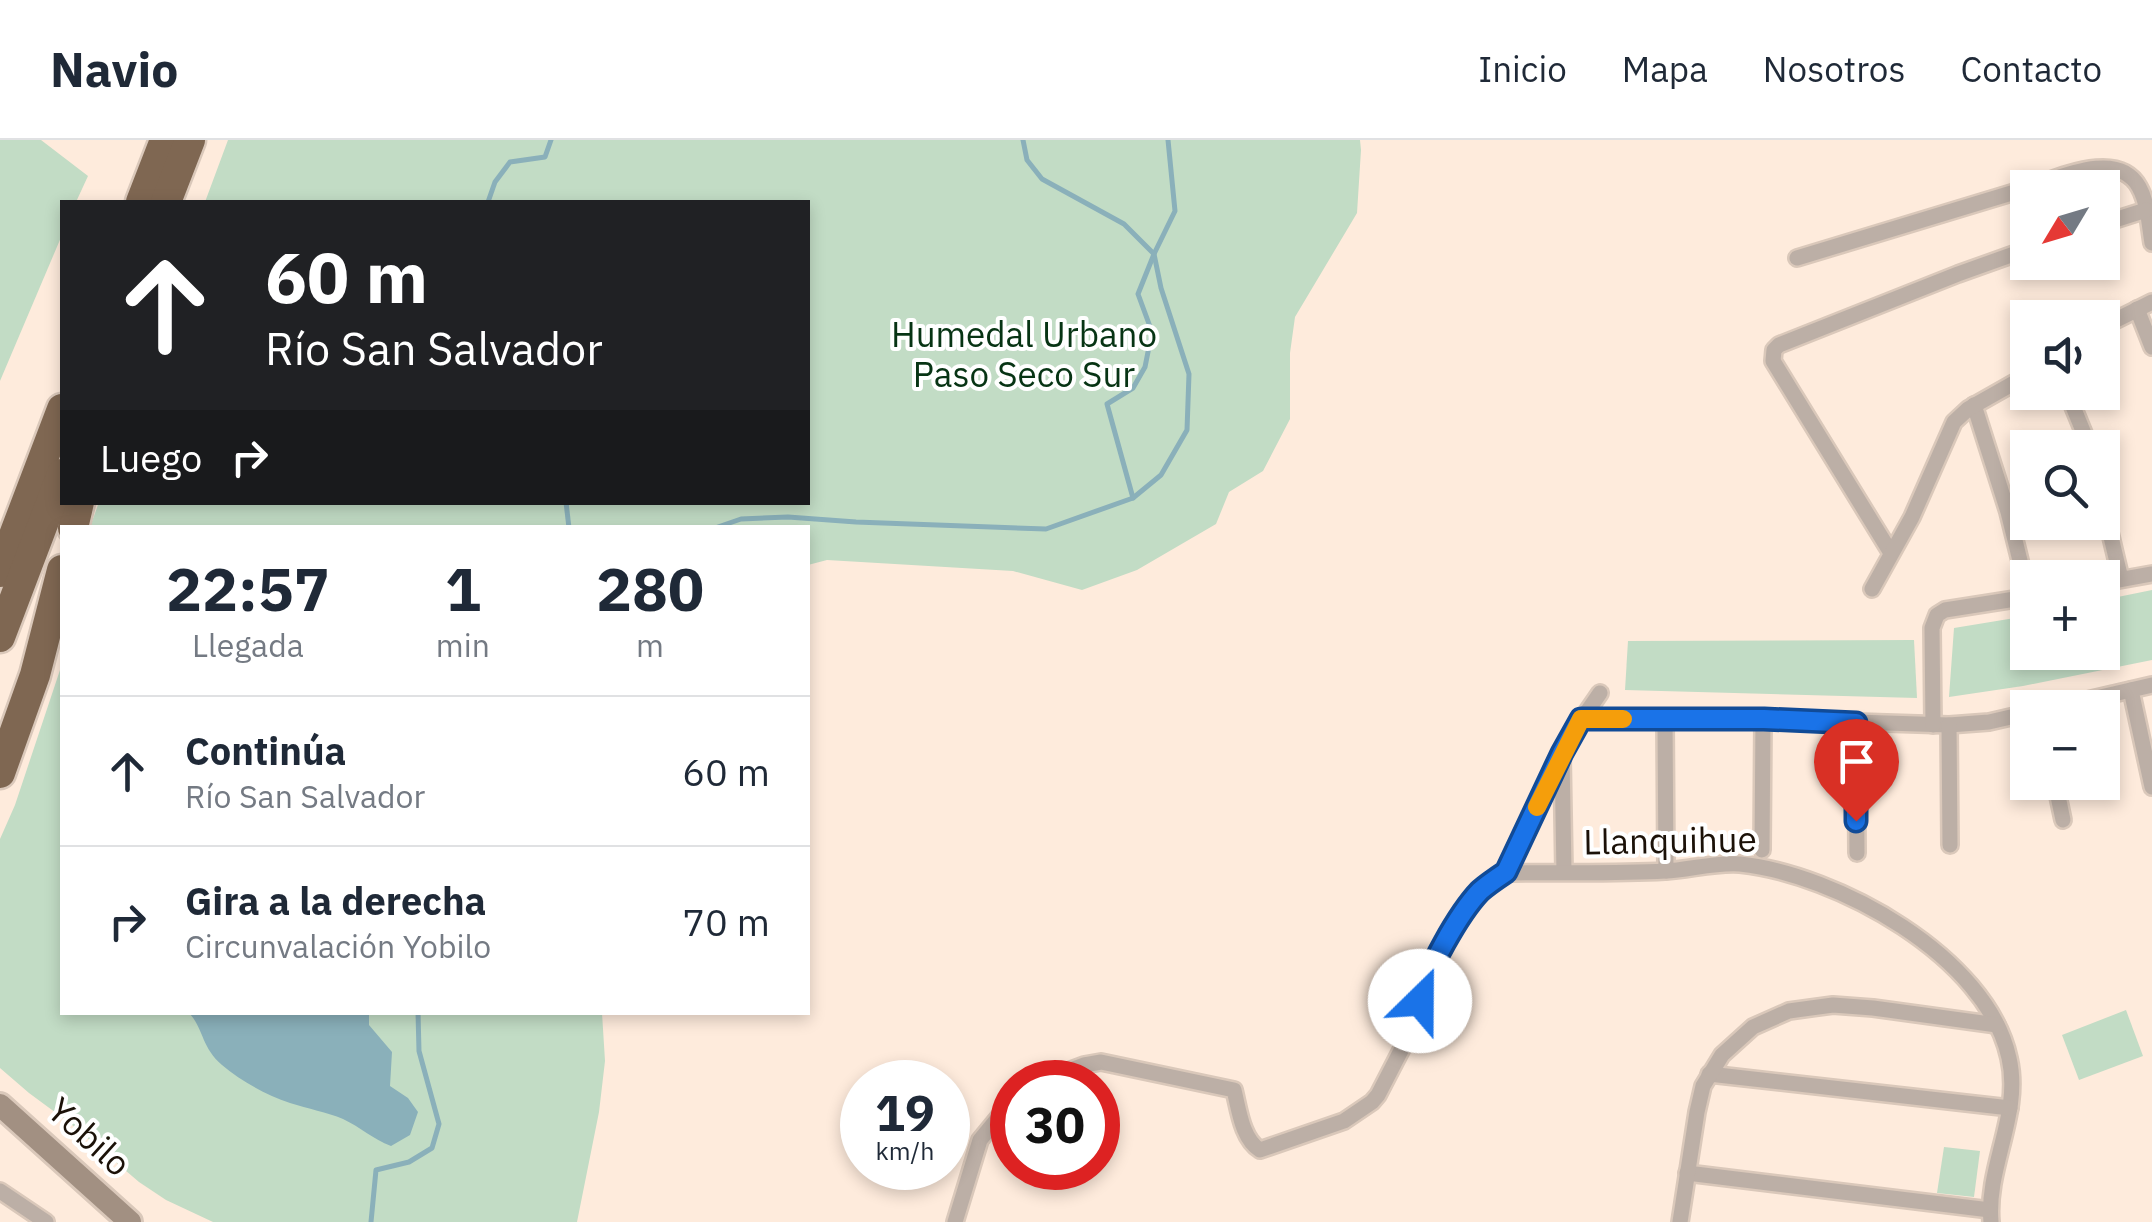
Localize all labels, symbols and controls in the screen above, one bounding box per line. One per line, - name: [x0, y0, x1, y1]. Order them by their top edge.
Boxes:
- text: Navio: [50, 38, 178, 100]
- text: Inicio: [1478, 46, 1567, 92]
- text: Mapa: [1622, 46, 1708, 92]
- text: Nosotros: [1763, 46, 1905, 92]
- text: Contacto: [1960, 46, 2102, 92]
- north arrow: [2010, 170, 2120, 280]
- map controls: [2010, 170, 2120, 800]
- text: 60 m: [265, 231, 428, 322]
- icon: ahead: [100, 240, 230, 370]
- button: sound: [2010, 300, 2120, 410]
- park label: Humedal Urbano Paso Seco Sur: [891, 311, 1157, 397]
- text: Río San Salvador: [265, 319, 603, 377]
- icon: right: [222, 430, 277, 485]
- button: search: [2010, 430, 2120, 540]
- text: Luego: [100, 433, 202, 482]
- text: 22:57: [166, 549, 330, 628]
- text: 1: [445, 549, 481, 628]
- text: 280: [596, 549, 704, 628]
- button: +: [2010, 560, 2120, 670]
- text: Llegada: [192, 624, 304, 666]
- text: min: [436, 624, 490, 666]
- text: m: [636, 624, 664, 666]
- button: −: [2010, 690, 2120, 800]
- pin: [1814, 719, 1899, 822]
- text: Continúa: [185, 726, 346, 775]
- icon: arrive: [1829, 734, 1884, 789]
- icon: ahead: [100, 744, 155, 799]
- text: 60 m: [682, 747, 770, 796]
- text: Río San Salvador: [185, 775, 425, 817]
- street label: Llanquihue: [1583, 815, 1757, 865]
- text: Gira a la derecha: [185, 876, 486, 925]
- icon: right: [100, 894, 155, 949]
- text: 70 m: [682, 897, 770, 946]
- text: Circunvalación Yobilo: [185, 925, 491, 967]
- position arrow: [1368, 949, 1472, 1053]
- speed limit sign: 30: [990, 1060, 1120, 1190]
- text: 19: [875, 1080, 935, 1145]
- street label: Yobilo: [38, 1087, 141, 1186]
- text: km/h: [876, 1134, 934, 1167]

